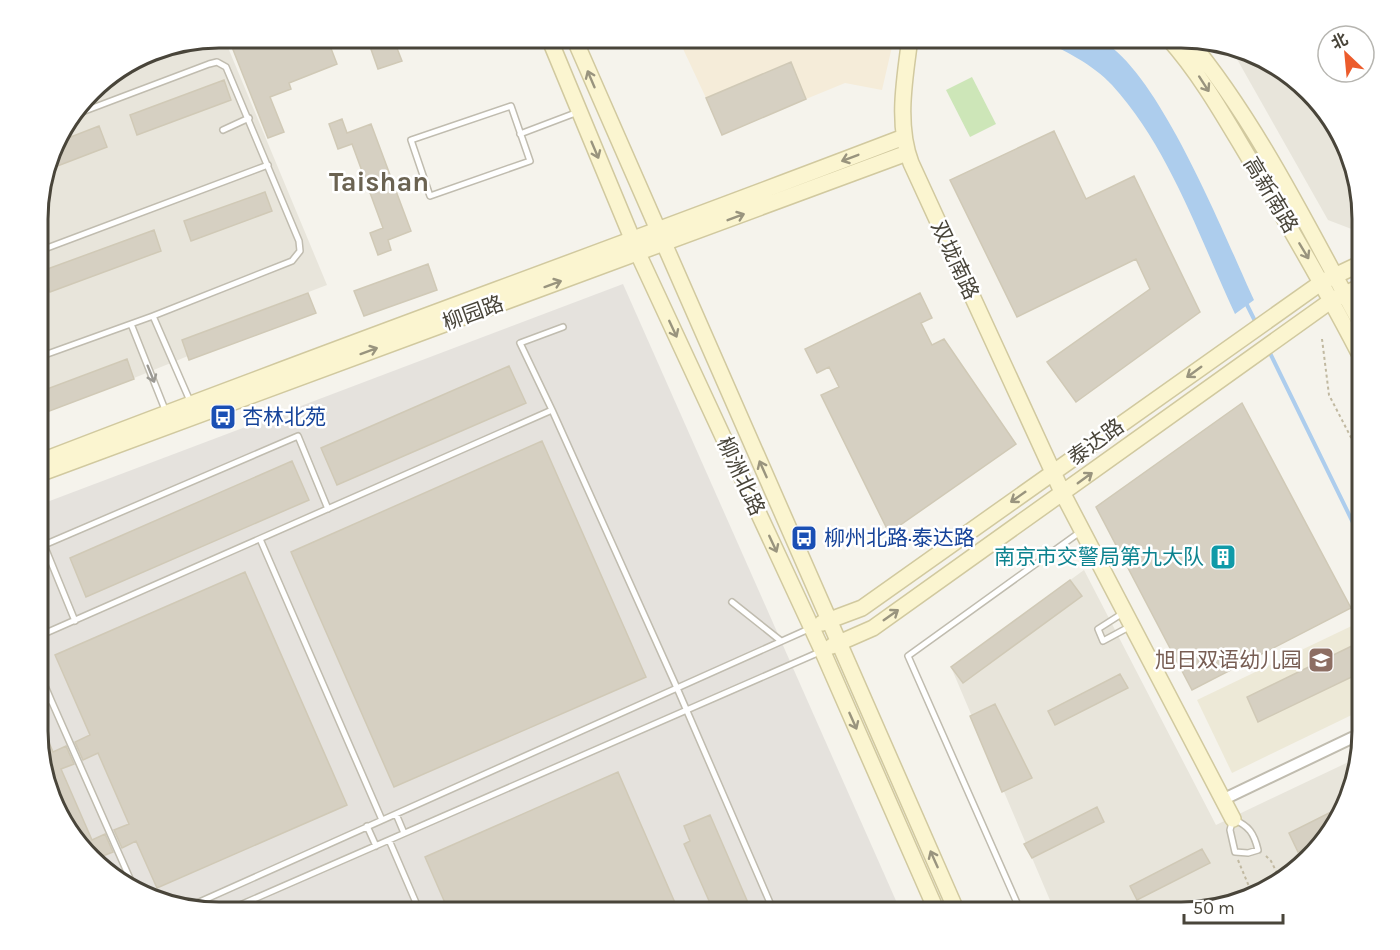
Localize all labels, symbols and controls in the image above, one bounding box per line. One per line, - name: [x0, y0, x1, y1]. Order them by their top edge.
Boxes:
- north arrow: [1316, 24, 1376, 84]
- text: 北: [1328, 29, 1351, 53]
- one-way arrow: [585, 70, 597, 88]
- one-way arrow: [1198, 75, 1210, 92]
- one-way arrow: [590, 140, 601, 159]
- one-way arrow: [841, 153, 860, 164]
- street label: 高新南路: [1239, 153, 1303, 237]
- district label: Taishan: [329, 166, 429, 198]
- one-way arrow: [726, 211, 744, 222]
- street label: 双垅南路: [926, 217, 984, 303]
- one-way arrow: [1298, 242, 1310, 259]
- one-way arrow: [543, 278, 561, 289]
- street label: 柳园路: [439, 291, 507, 335]
- one-way arrow: [667, 319, 679, 337]
- one-way arrow: [359, 344, 378, 355]
- one-way arrow: [146, 364, 157, 383]
- one-way arrow: [1186, 366, 1202, 378]
- bus stop icon: 杏林北苑: [208, 402, 238, 432]
- place label: 杏林北苑: [242, 405, 326, 429]
- street label: 泰达路: [1063, 414, 1129, 470]
- street label: 柳洲北路: [712, 433, 770, 519]
- one-way arrow: [756, 460, 768, 478]
- one-way arrow: [1076, 472, 1092, 484]
- one-way arrow: [1010, 491, 1026, 503]
- bus stop icon: 柳州北路·泰达路: [789, 523, 819, 553]
- place label: 柳州北路·泰达路: [824, 526, 975, 550]
- one-way arrow: [767, 534, 779, 552]
- building icon: 南京市交警局第九大队: [1208, 542, 1238, 572]
- place label: 南京市交警局第九大队: [994, 545, 1204, 569]
- one-way arrow: [882, 609, 899, 621]
- school or university icon: 旭日双语幼儿园: [1306, 645, 1336, 675]
- place label: 旭日双语幼儿园: [1155, 648, 1302, 672]
- one-way arrow: [848, 712, 859, 730]
- one-way arrow: [928, 850, 939, 868]
- scale bar: [1184, 887, 1283, 925]
- text: 50 m: [1193, 897, 1235, 919]

